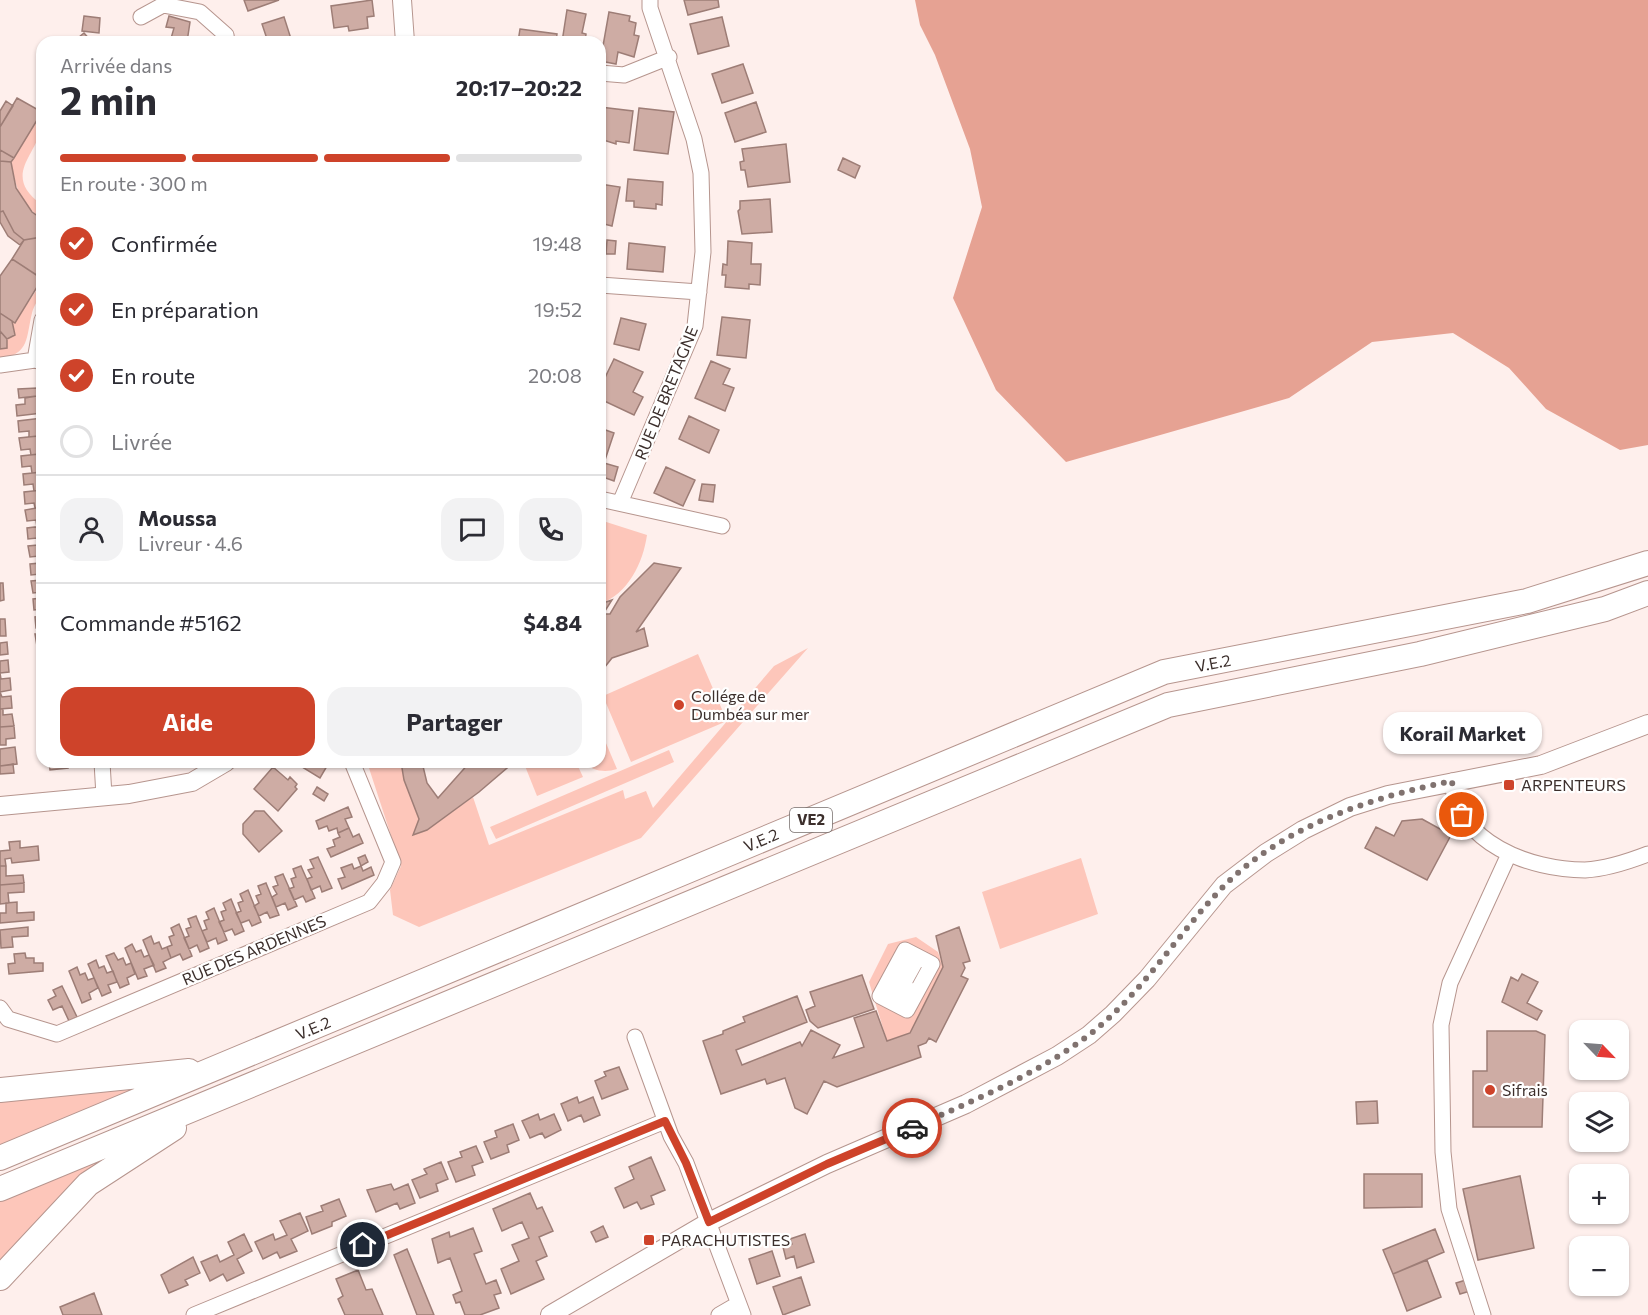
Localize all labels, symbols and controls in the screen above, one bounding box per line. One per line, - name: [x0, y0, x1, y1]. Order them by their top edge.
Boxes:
- text: Arrivée dans: [60, 53, 172, 77]
- text: 20:17–20:22: [456, 74, 582, 101]
- text: 2 min: [60, 75, 157, 123]
- text: En route · 300 m: [60, 171, 208, 195]
- icon: check: [60, 227, 93, 260]
- text: Confirmée: [111, 230, 217, 257]
- text: 19:48: [532, 231, 582, 255]
- icon: check: [60, 293, 93, 326]
- text: En préparation: [111, 296, 259, 323]
- text: 19:52: [534, 297, 582, 321]
- street label: RUE DE BRETAGNE: [630, 323, 701, 462]
- icon: check: [60, 359, 93, 392]
- text: En route: [111, 362, 195, 389]
- text: 20:08: [528, 363, 582, 387]
- text: Livrée: [111, 428, 172, 455]
- button: person: [60, 498, 123, 561]
- button: chat: [441, 498, 504, 561]
- button: phone: [519, 498, 582, 561]
- text: Moussa: [138, 504, 217, 531]
- text: Livreur · 4.6: [138, 531, 243, 555]
- text: Commande #5162: [60, 609, 242, 636]
- text: $4.84: [523, 609, 582, 636]
- street label: V.E.2: [1193, 650, 1232, 675]
- place label: Collége de Dumbéa sur mer: [691, 686, 810, 723]
- button: Aide: [60, 687, 315, 756]
- button: Partager: [327, 687, 582, 756]
- marker: Collége de Dumbéa sur mer: [672, 698, 686, 712]
- callout: Korail Market: [1382, 713, 1541, 755]
- text: Korail Market: [1399, 721, 1526, 745]
- place label: ARPENTEURS: [1521, 775, 1626, 794]
- marker: ARPENTEURS: [1502, 778, 1516, 792]
- pin: [1436, 789, 1487, 840]
- icon: bag: [1445, 798, 1478, 831]
- road number: VE2: [790, 808, 832, 832]
- street label: V.E.2: [741, 824, 781, 855]
- street label: RUE DES ARDENNES: [179, 911, 329, 988]
- street label: V.E.2: [293, 1012, 333, 1043]
- north arrow: [1569, 1020, 1629, 1080]
- map controls: [1569, 1020, 1629, 1296]
- place label: Sifrais: [1502, 1080, 1548, 1099]
- marker: Sifrais: [1483, 1083, 1497, 1097]
- button: layers: [1569, 1092, 1629, 1152]
- courier: [882, 1098, 942, 1158]
- icon: car: [896, 1112, 929, 1145]
- button: +: [1569, 1164, 1629, 1224]
- pin: [337, 1219, 388, 1270]
- icon: home: [346, 1228, 379, 1261]
- place label: PARACHUTISTES: [661, 1230, 790, 1249]
- marker: PARACHUTISTES: [642, 1233, 656, 1247]
- button: −: [1569, 1236, 1629, 1296]

